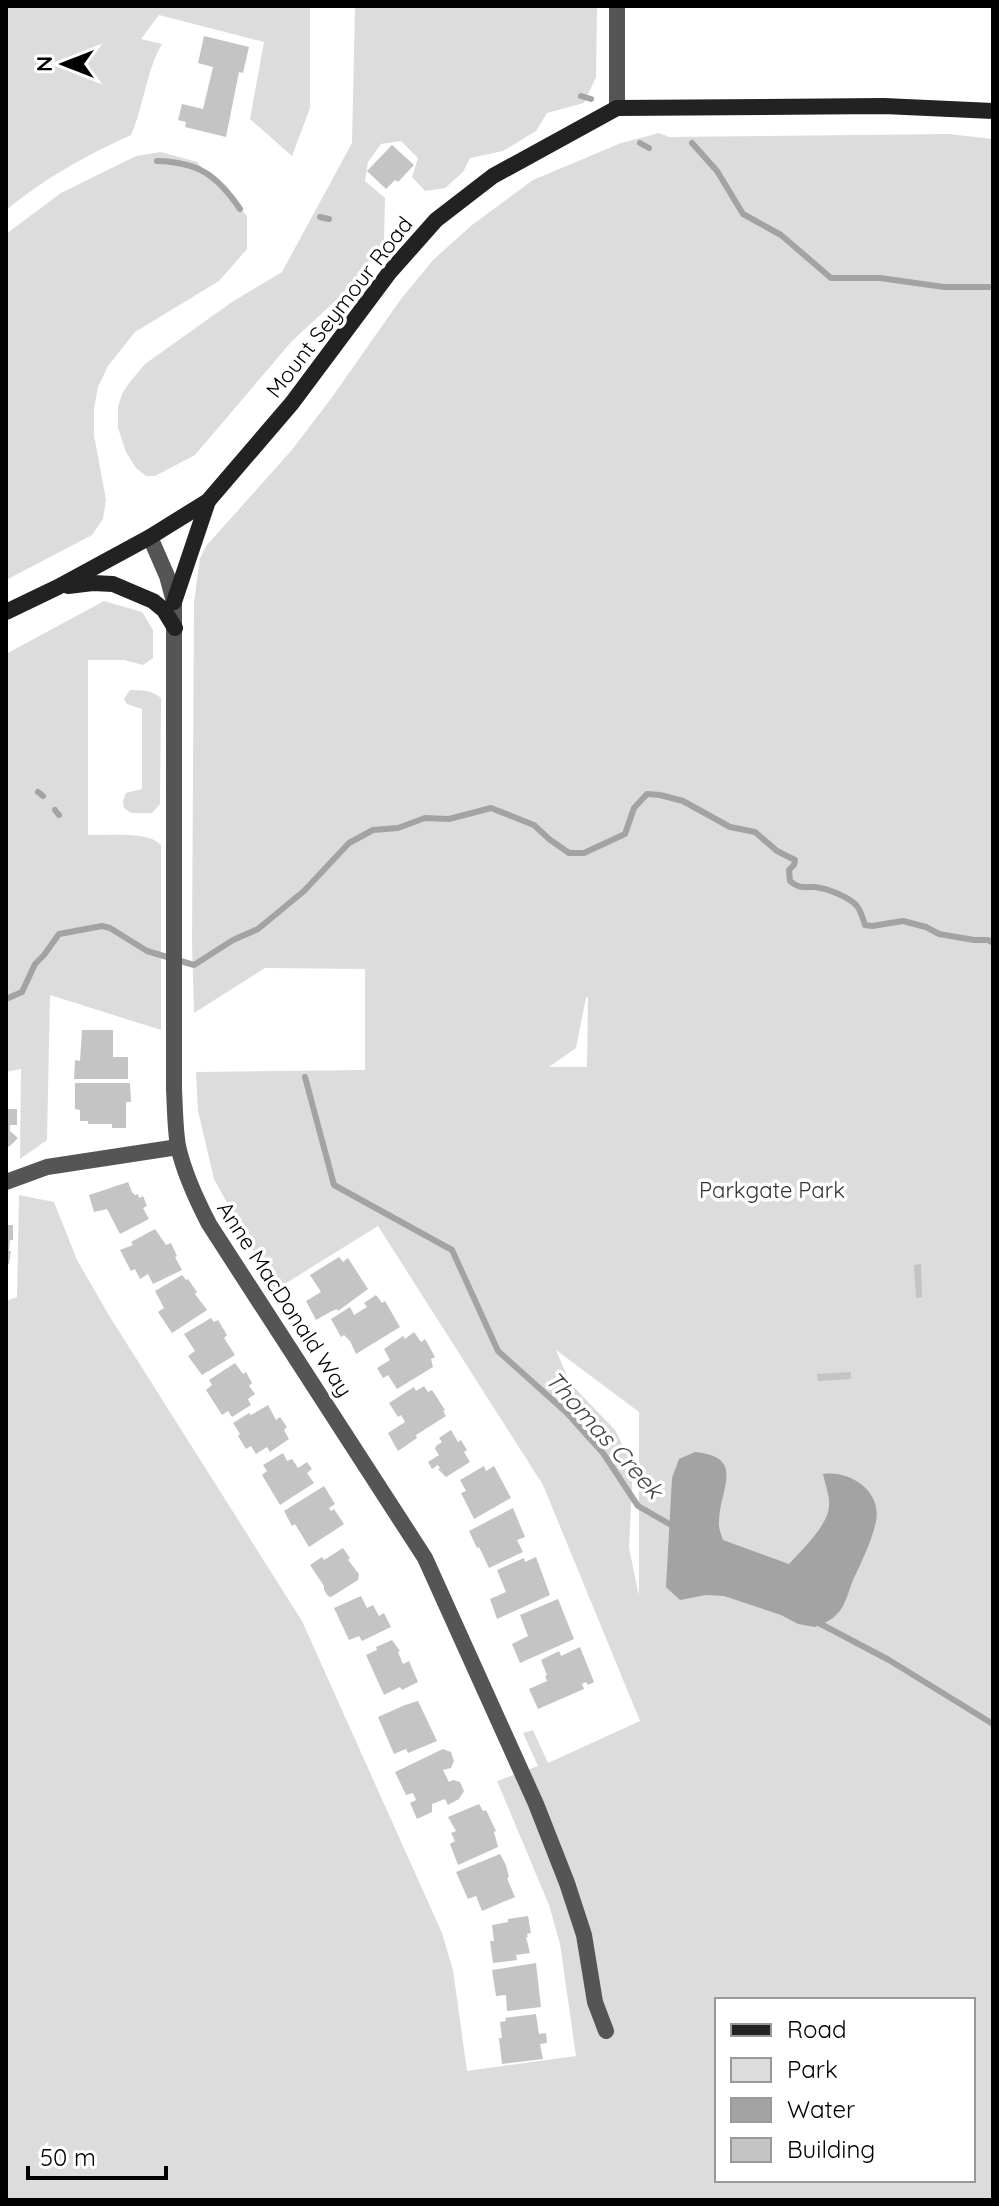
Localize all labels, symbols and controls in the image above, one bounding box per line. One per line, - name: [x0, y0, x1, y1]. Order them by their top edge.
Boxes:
- north arrow: [24, 24, 104, 104]
- text: N: [30, 56, 58, 72]
- street label: Mount Seymour Road: [260, 211, 418, 403]
- park label: Parkgate Park: [699, 1176, 845, 1204]
- street label: Anne MacDonald Way: [211, 1196, 359, 1402]
- water label: Thomas Creek: [540, 1364, 671, 1506]
- legend: [715, 1998, 975, 2182]
- text: Road: [787, 2014, 847, 2044]
- text: Park: [787, 2054, 838, 2084]
- text: Water: [787, 2094, 855, 2124]
- scale bar: [28, 2130, 166, 2180]
- text: Building: [787, 2134, 875, 2164]
- text: 50 m: [40, 2142, 96, 2172]

